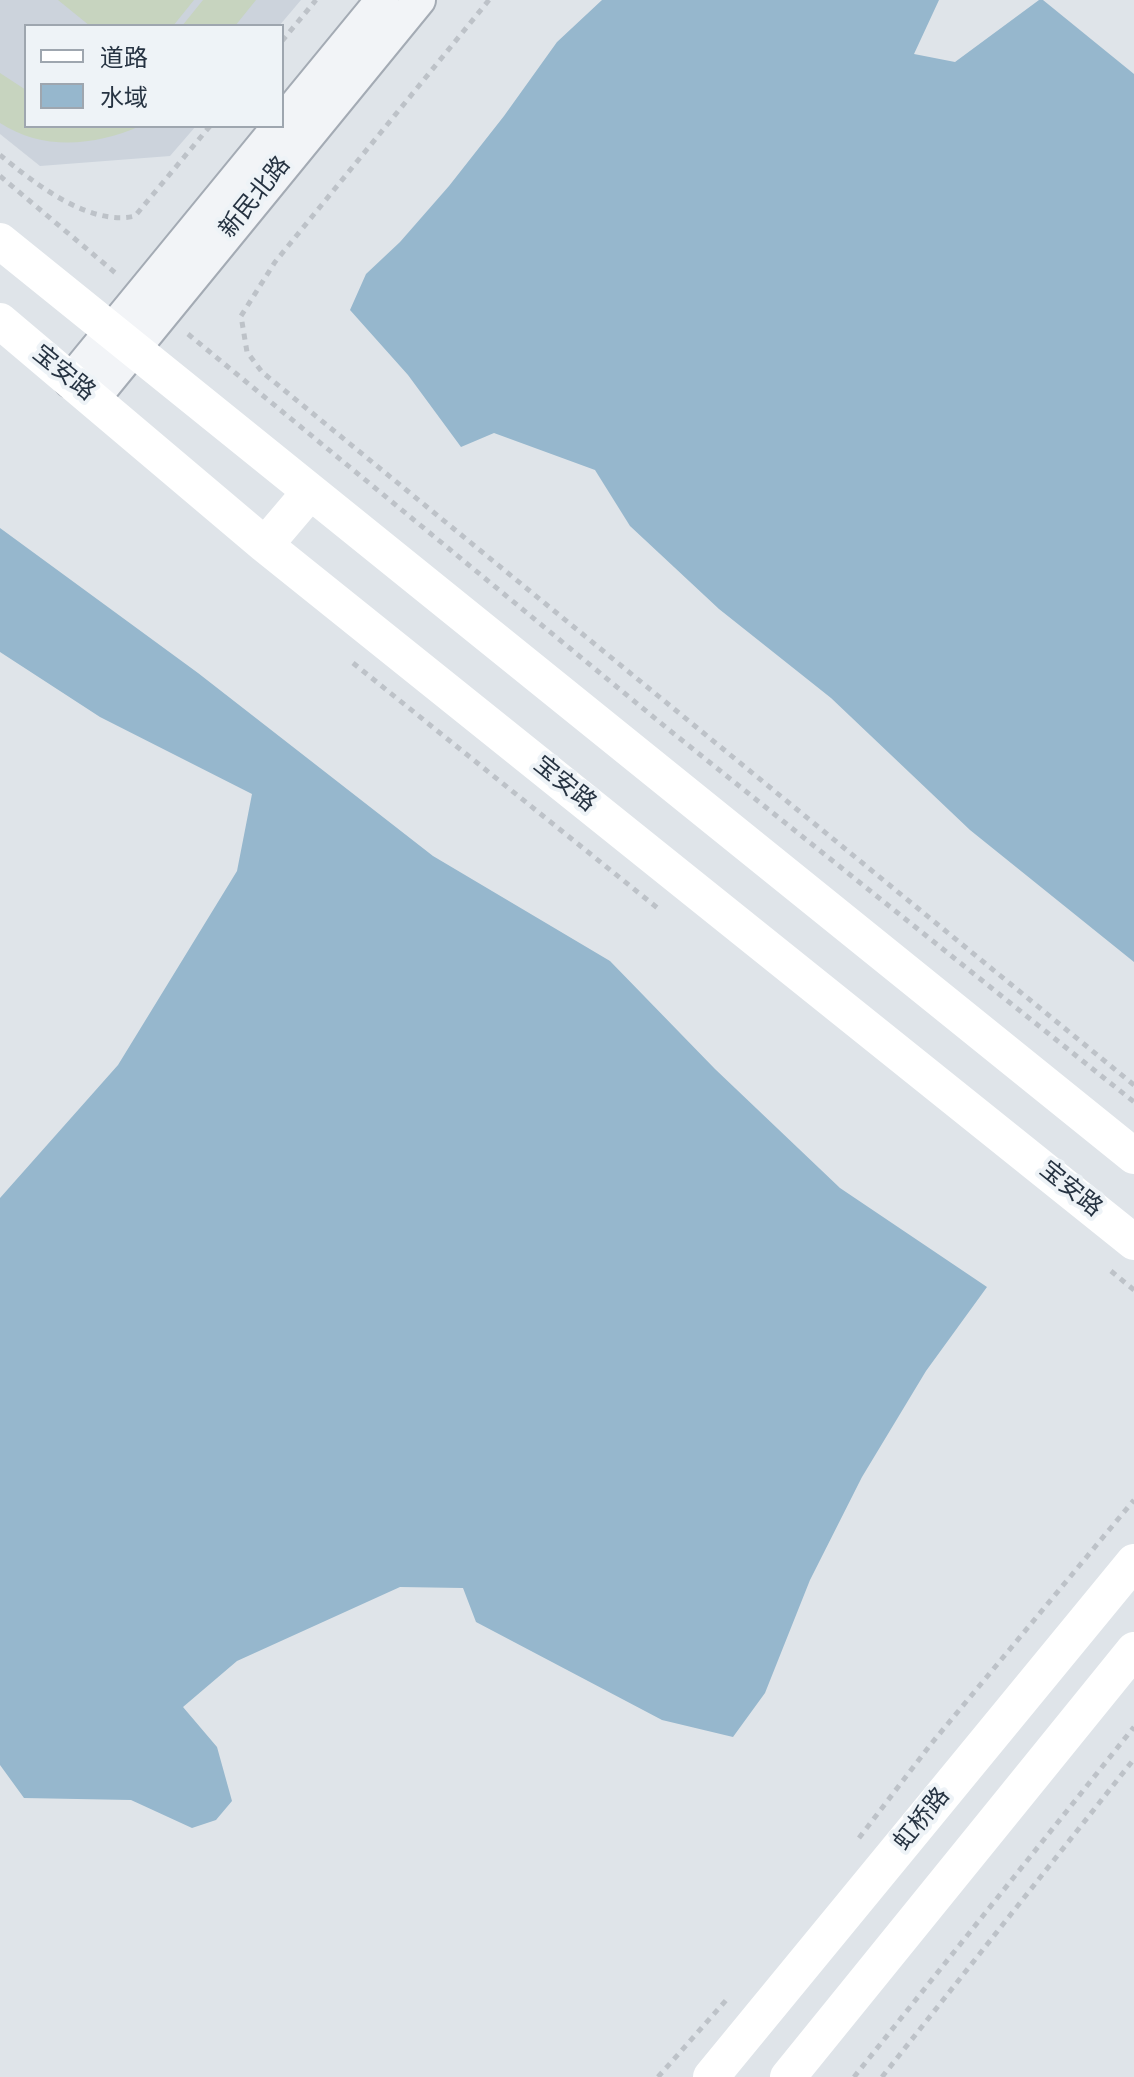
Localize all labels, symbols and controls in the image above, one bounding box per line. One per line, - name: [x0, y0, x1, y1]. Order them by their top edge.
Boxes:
- legend: [24, 24, 284, 128]
- text: 道路: [100, 42, 148, 74]
- text: 水域: [100, 82, 148, 114]
- street label: 新民北路: [215, 152, 297, 244]
- street label: 宝安路: [26, 340, 100, 408]
- street label: 宝安路: [527, 751, 601, 819]
- street label: 宝安路: [1033, 1156, 1107, 1224]
- street label: 虹桥路: [889, 1783, 957, 1857]

